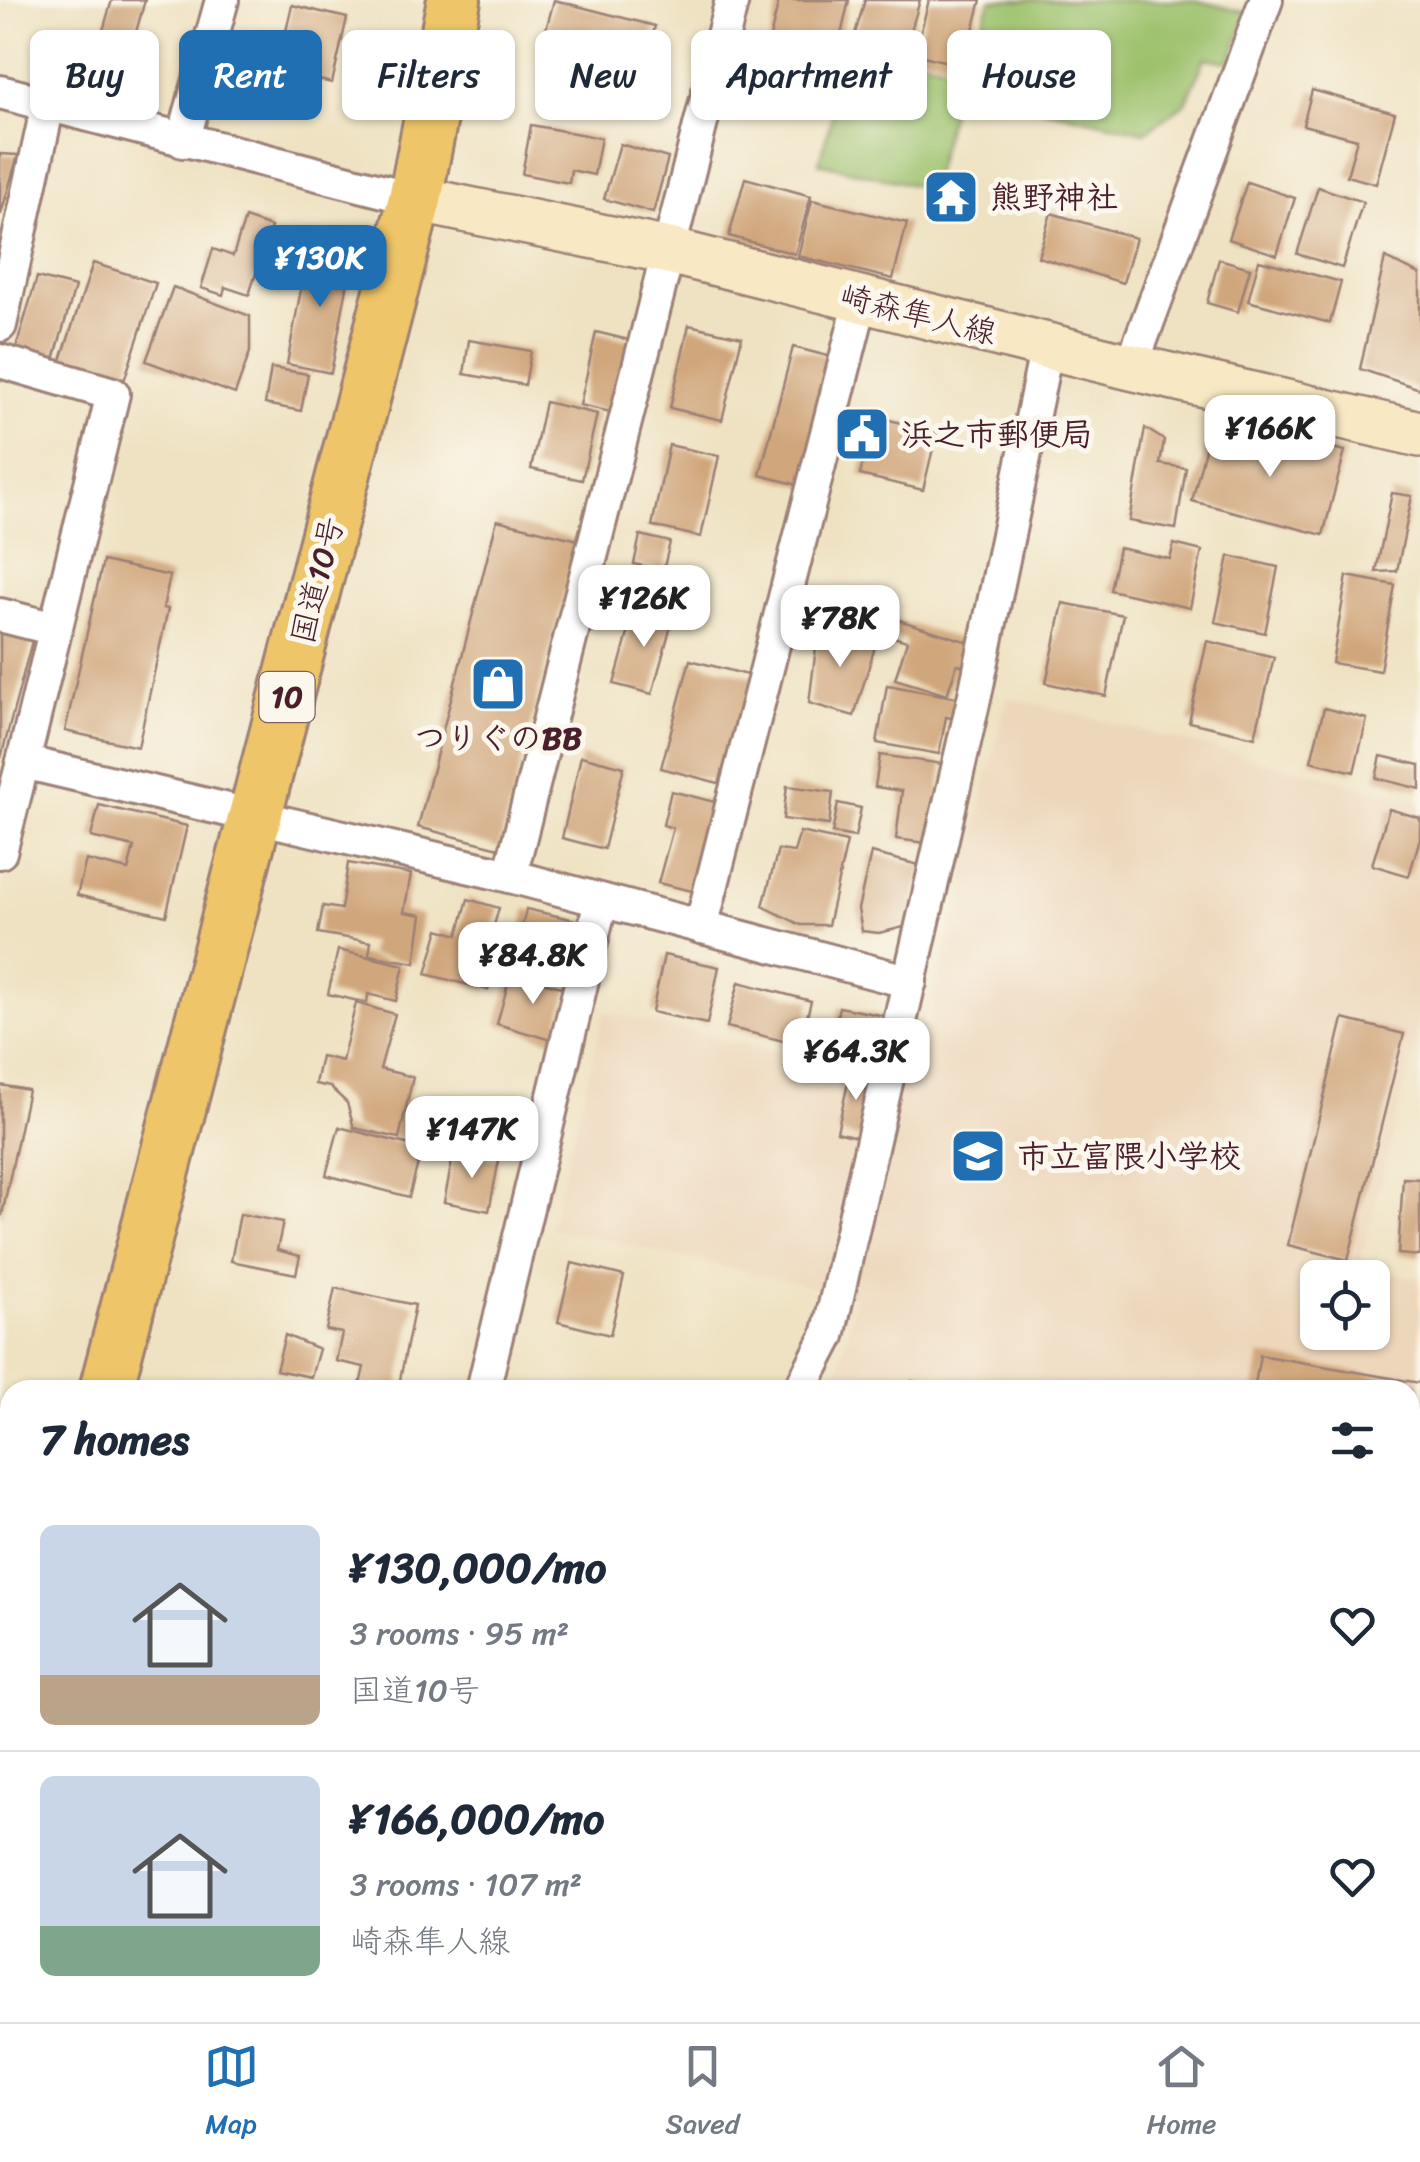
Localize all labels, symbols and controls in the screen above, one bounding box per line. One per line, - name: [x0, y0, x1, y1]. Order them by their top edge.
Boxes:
- chip: Buy: [30, 30, 159, 120]
- chip: Rent: [179, 30, 322, 120]
- chip: Filters: [342, 30, 515, 120]
- chip: New: [535, 30, 671, 120]
- chip: Apartment: [691, 30, 927, 120]
- chip: House: [947, 30, 1111, 120]
- temple icon: 熊野神社: [921, 167, 981, 227]
- place label: 熊野神社: [990, 169, 1118, 226]
- pin: ¥130K: [250, 225, 390, 310]
- text: ¥130K: [276, 229, 364, 286]
- street label: 崎森隼人線: [833, 267, 1002, 361]
- pin: ¥166K: [1200, 395, 1340, 480]
- text: ¥166K: [1226, 399, 1314, 456]
- public building icon: 浜之市郵便局: [832, 404, 892, 464]
- place label: 浜之市郵便局: [901, 406, 1093, 463]
- street label: 国道10号: [274, 510, 361, 650]
- pin: ¥126K: [574, 565, 714, 650]
- text: ¥126K: [600, 569, 688, 626]
- pin: ¥78K: [781, 585, 899, 670]
- text: ¥78K: [803, 589, 877, 646]
- shop icon: つりぐのBB: [468, 654, 528, 714]
- road number: 10: [260, 672, 314, 722]
- place label: つりぐのBB: [414, 710, 582, 767]
- pin: ¥84.8K: [452, 922, 614, 1007]
- text: ¥84.8K: [480, 926, 586, 983]
- pin: ¥64.3K: [775, 1018, 937, 1103]
- text: ¥64.3K: [805, 1022, 907, 1079]
- pin: ¥147K: [402, 1096, 542, 1181]
- text: ¥147K: [427, 1100, 517, 1157]
- school or university icon: 市立富隈小学校: [948, 1126, 1008, 1186]
- place label: 市立富隈小学校: [1017, 1128, 1241, 1185]
- map controls: [1300, 1260, 1390, 1350]
- button: locate: [1300, 1260, 1390, 1350]
- text: 7 homes: [40, 1403, 189, 1477]
- icon: filters: [1325, 1413, 1380, 1468]
- text: ¥130,000/mo: [350, 1531, 606, 1605]
- icon: home: [120, 1565, 240, 1685]
- icon: heart: [1325, 1598, 1380, 1653]
- text: 3 rooms · 95 m²: [350, 1605, 569, 1662]
- text: 国道10号: [350, 1662, 480, 1719]
- text: ¥166,000/mo: [350, 1782, 604, 1856]
- icon: home: [120, 1816, 240, 1936]
- icon: heart: [1325, 1849, 1380, 1904]
- text: 3 rooms · 107 m²: [350, 1856, 582, 1913]
- text: 崎森隼人線: [350, 1913, 510, 1970]
- tab: Map: [204, 2039, 259, 2148]
- tab: Saved: [666, 2039, 739, 2148]
- tab: Home: [1147, 2039, 1216, 2148]

